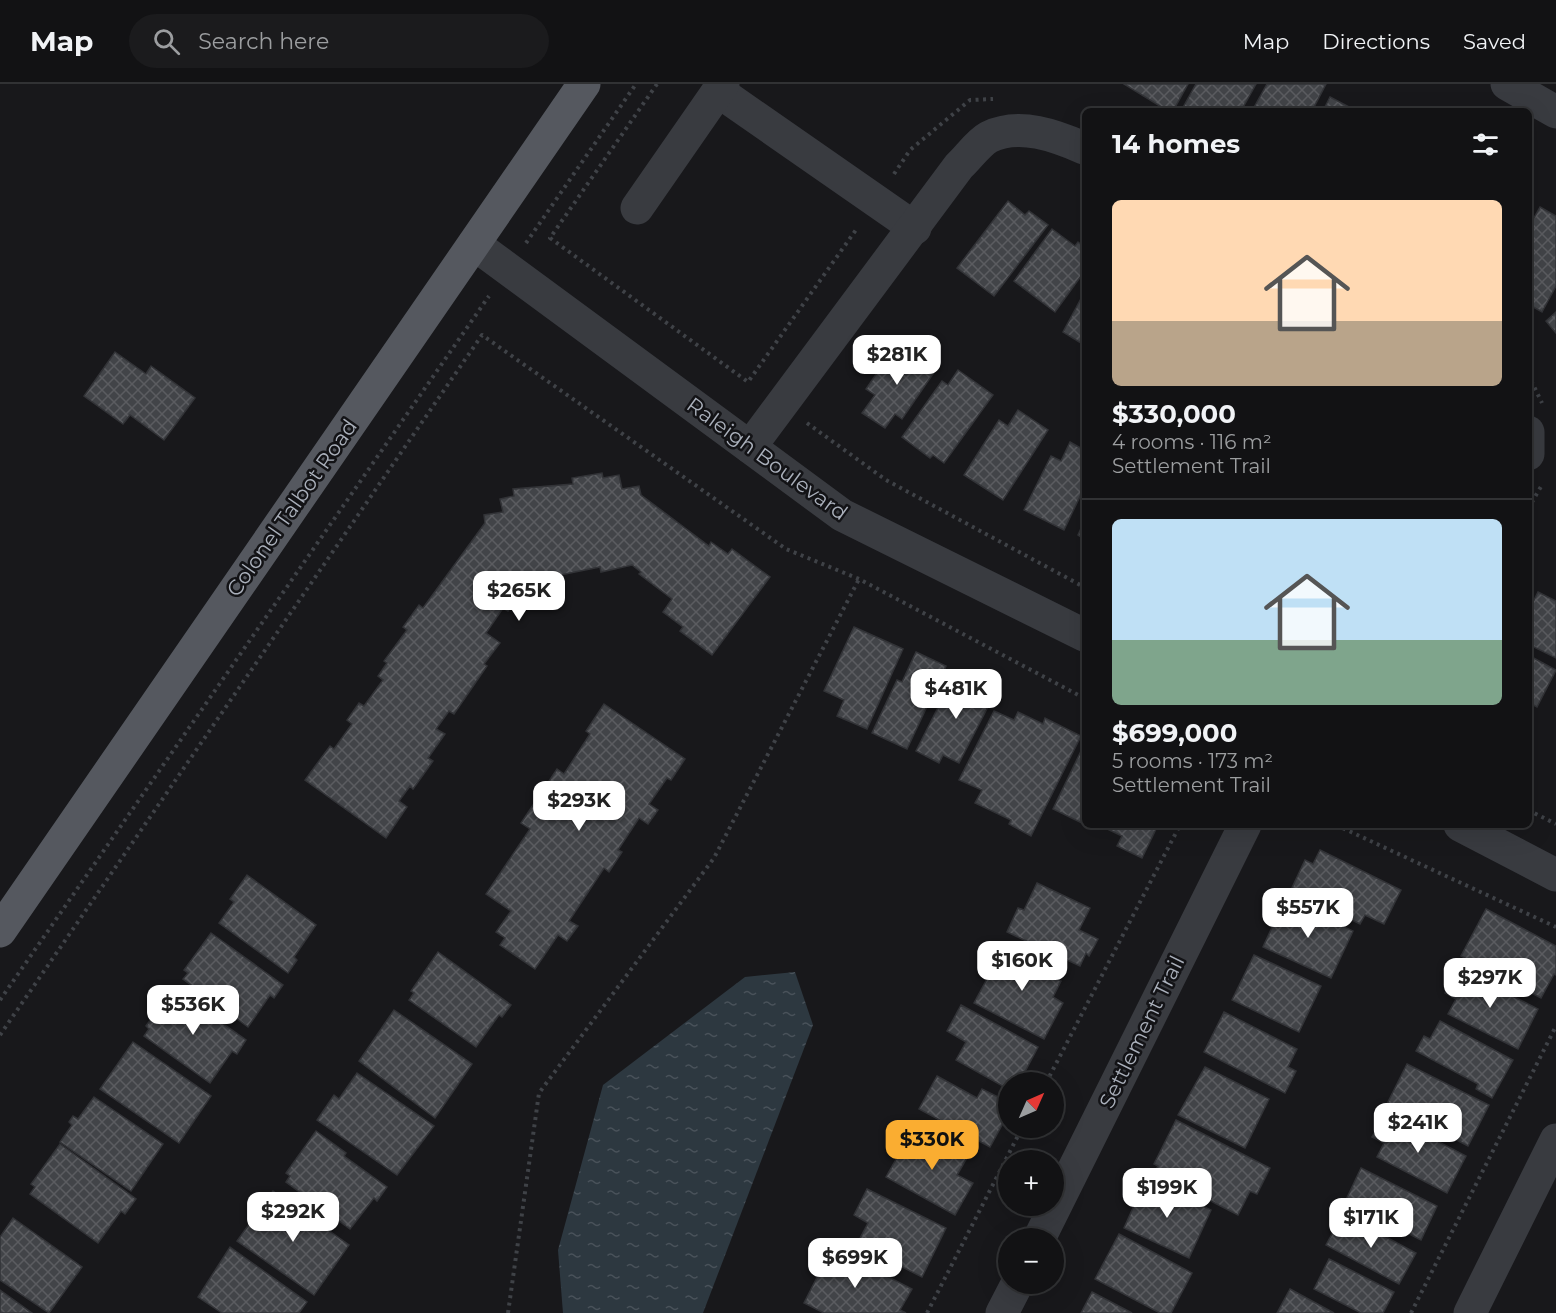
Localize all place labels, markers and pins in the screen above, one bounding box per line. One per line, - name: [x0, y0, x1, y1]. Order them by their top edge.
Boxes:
- pin: $281K: [855, 335, 939, 386]
- pin: $265K: [477, 571, 561, 622]
- pin: $481K: [914, 669, 998, 720]
- pin: $293K: [537, 781, 621, 832]
- pin: $557K: [1266, 888, 1350, 939]
- pin: $160K: [980, 941, 1064, 992]
- pin: $297K: [1448, 958, 1532, 1009]
- pin: $536K: [151, 985, 235, 1036]
- pin: $241K: [1376, 1103, 1460, 1154]
- pin: $330K: [890, 1120, 974, 1171]
- pin: $199K: [1125, 1168, 1209, 1219]
- pin: $292K: [251, 1192, 335, 1243]
- pin: $171K: [1329, 1198, 1413, 1249]
- pin: $699K: [813, 1238, 897, 1289]

